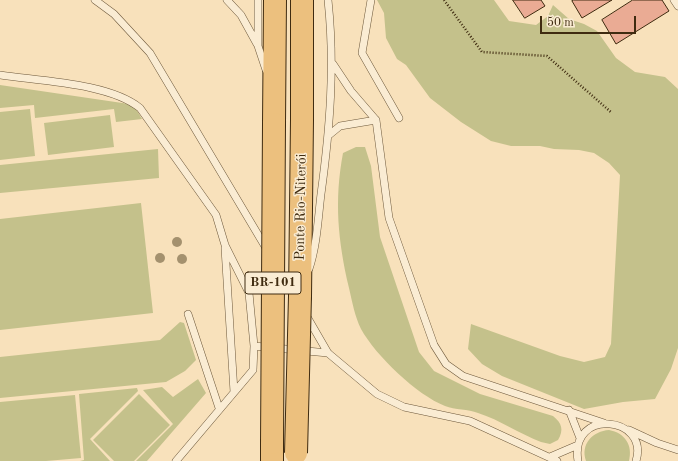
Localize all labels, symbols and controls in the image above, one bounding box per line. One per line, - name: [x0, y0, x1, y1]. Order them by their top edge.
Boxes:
- scale bar: [542, 8, 638, 34]
- text: 50 m: [547, 17, 574, 29]
- street label: Ponte Rio-Niterói: [292, 153, 310, 261]
- road number: BR-101: [245, 272, 301, 294]

